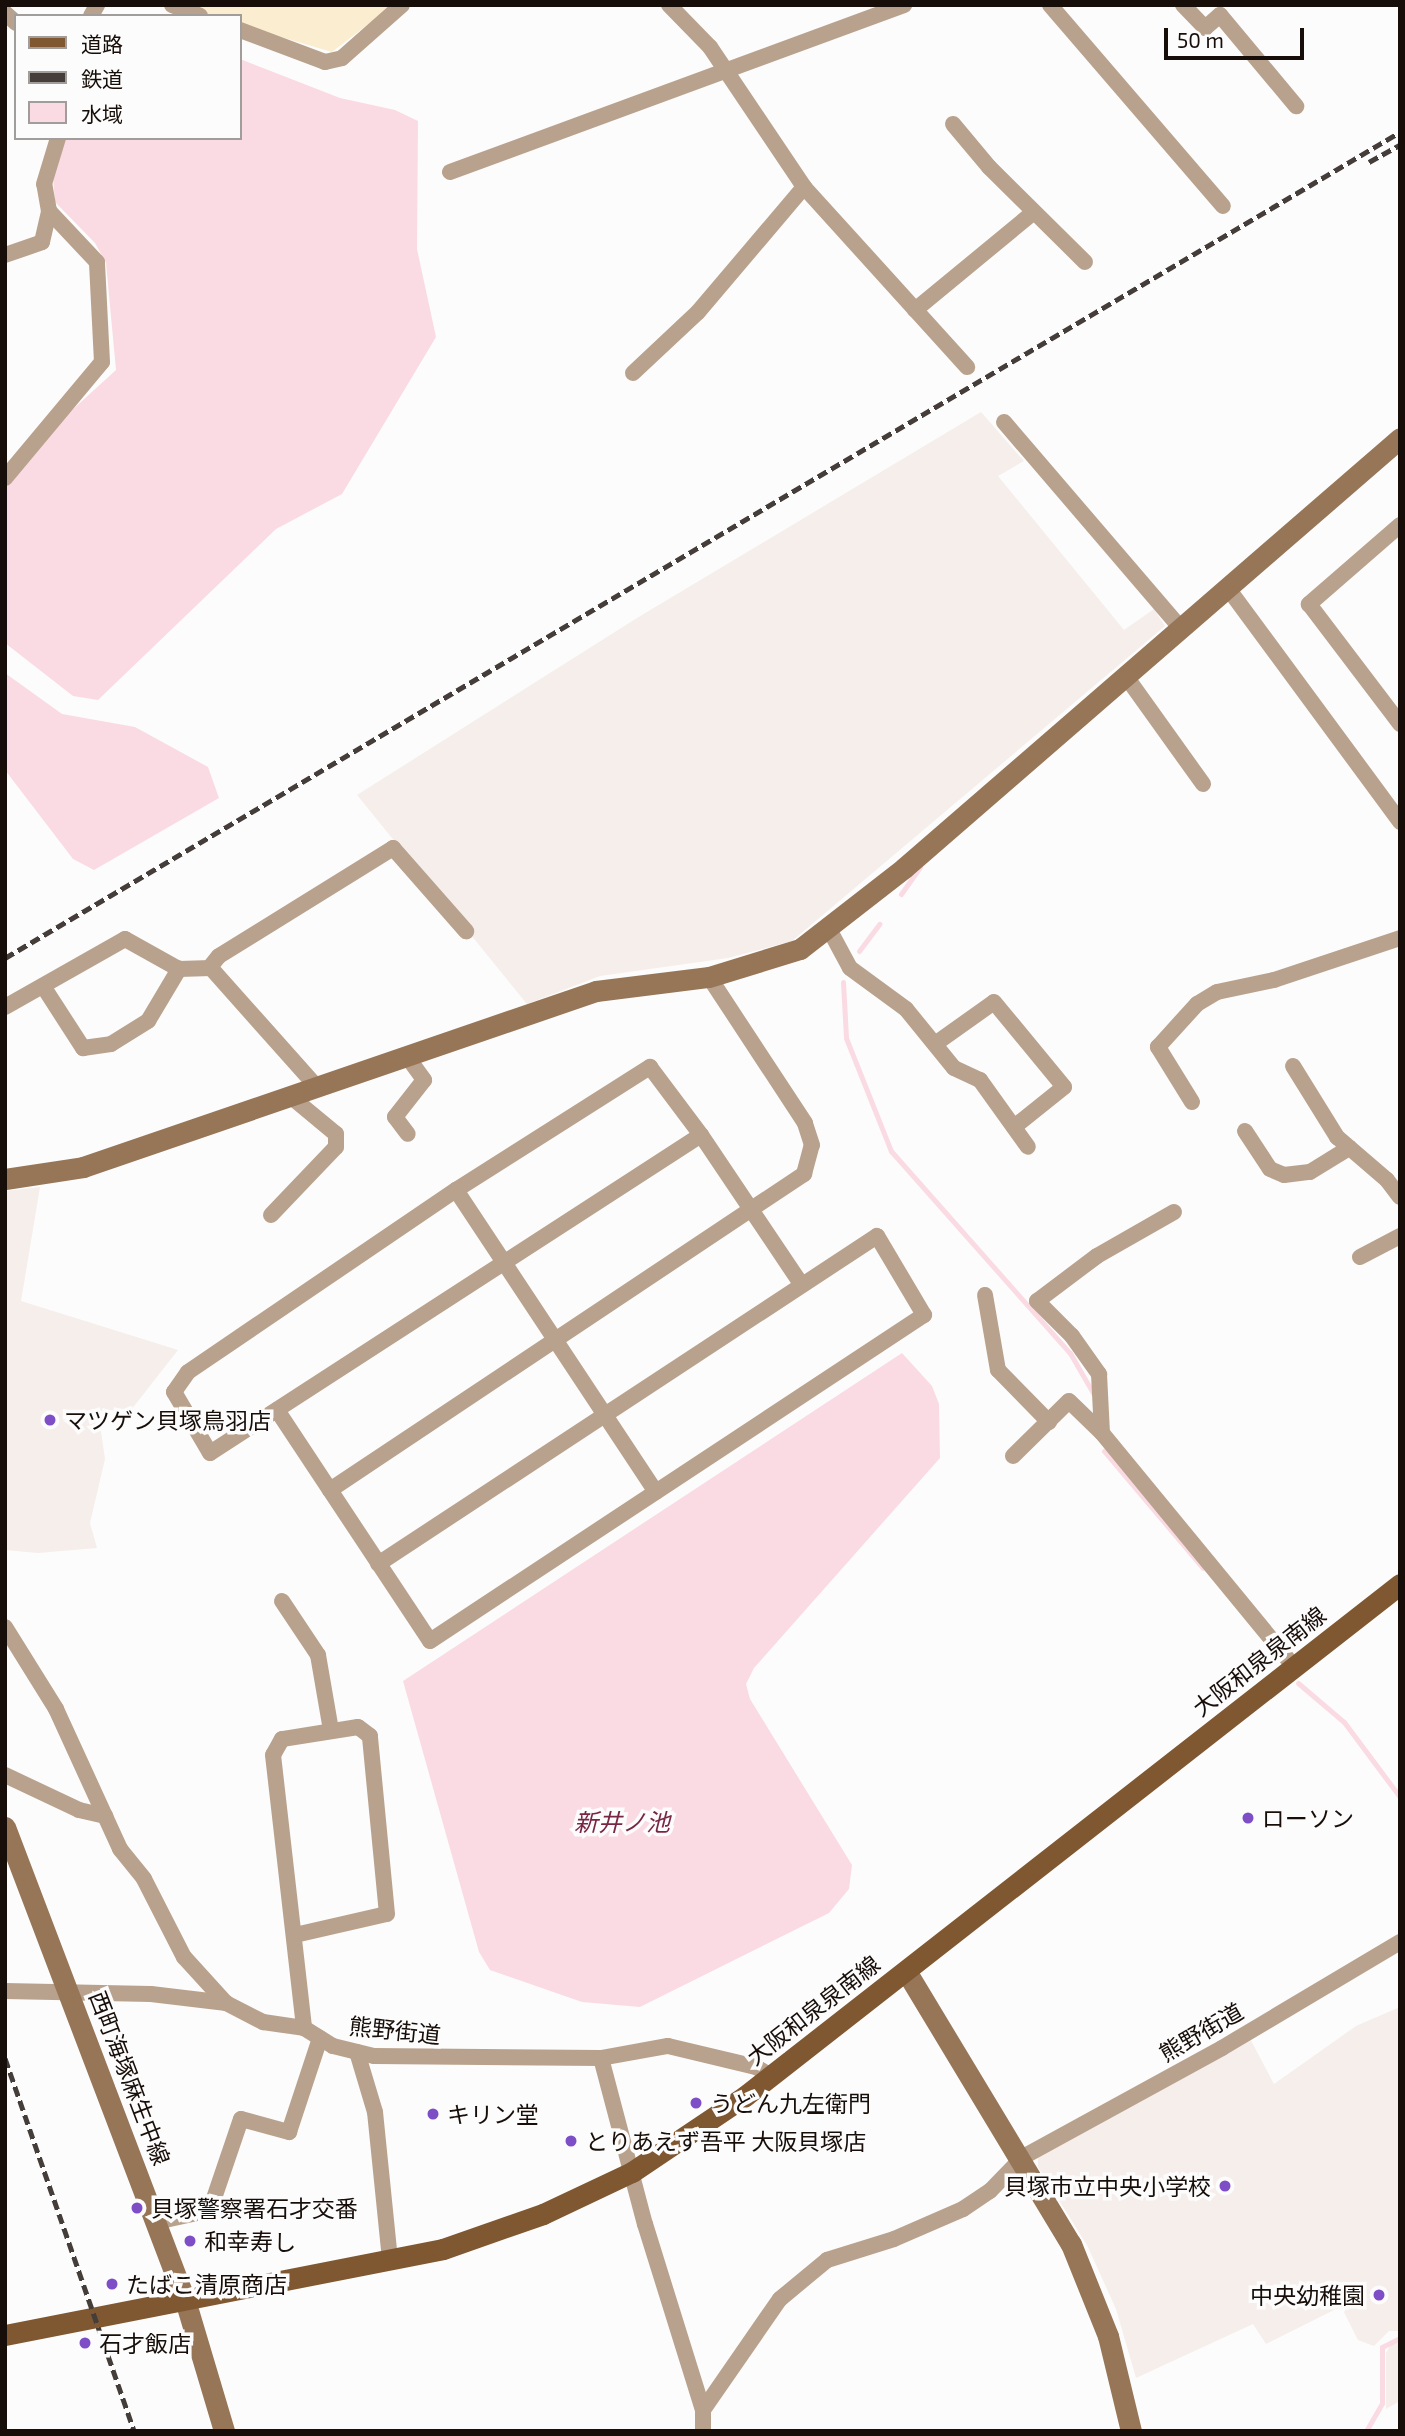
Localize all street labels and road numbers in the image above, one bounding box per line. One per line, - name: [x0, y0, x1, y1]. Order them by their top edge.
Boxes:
- street label: 大阪和泉泉南線: [1187, 1601, 1331, 1721]
- street label: 大阪和泉泉南線: [741, 1950, 885, 2070]
- street label: 西町海塚麻生中線: [84, 1987, 176, 2169]
- street label: 熊野街道: [1154, 1997, 1248, 2067]
- street label: 熊野街道: [348, 2011, 442, 2049]

